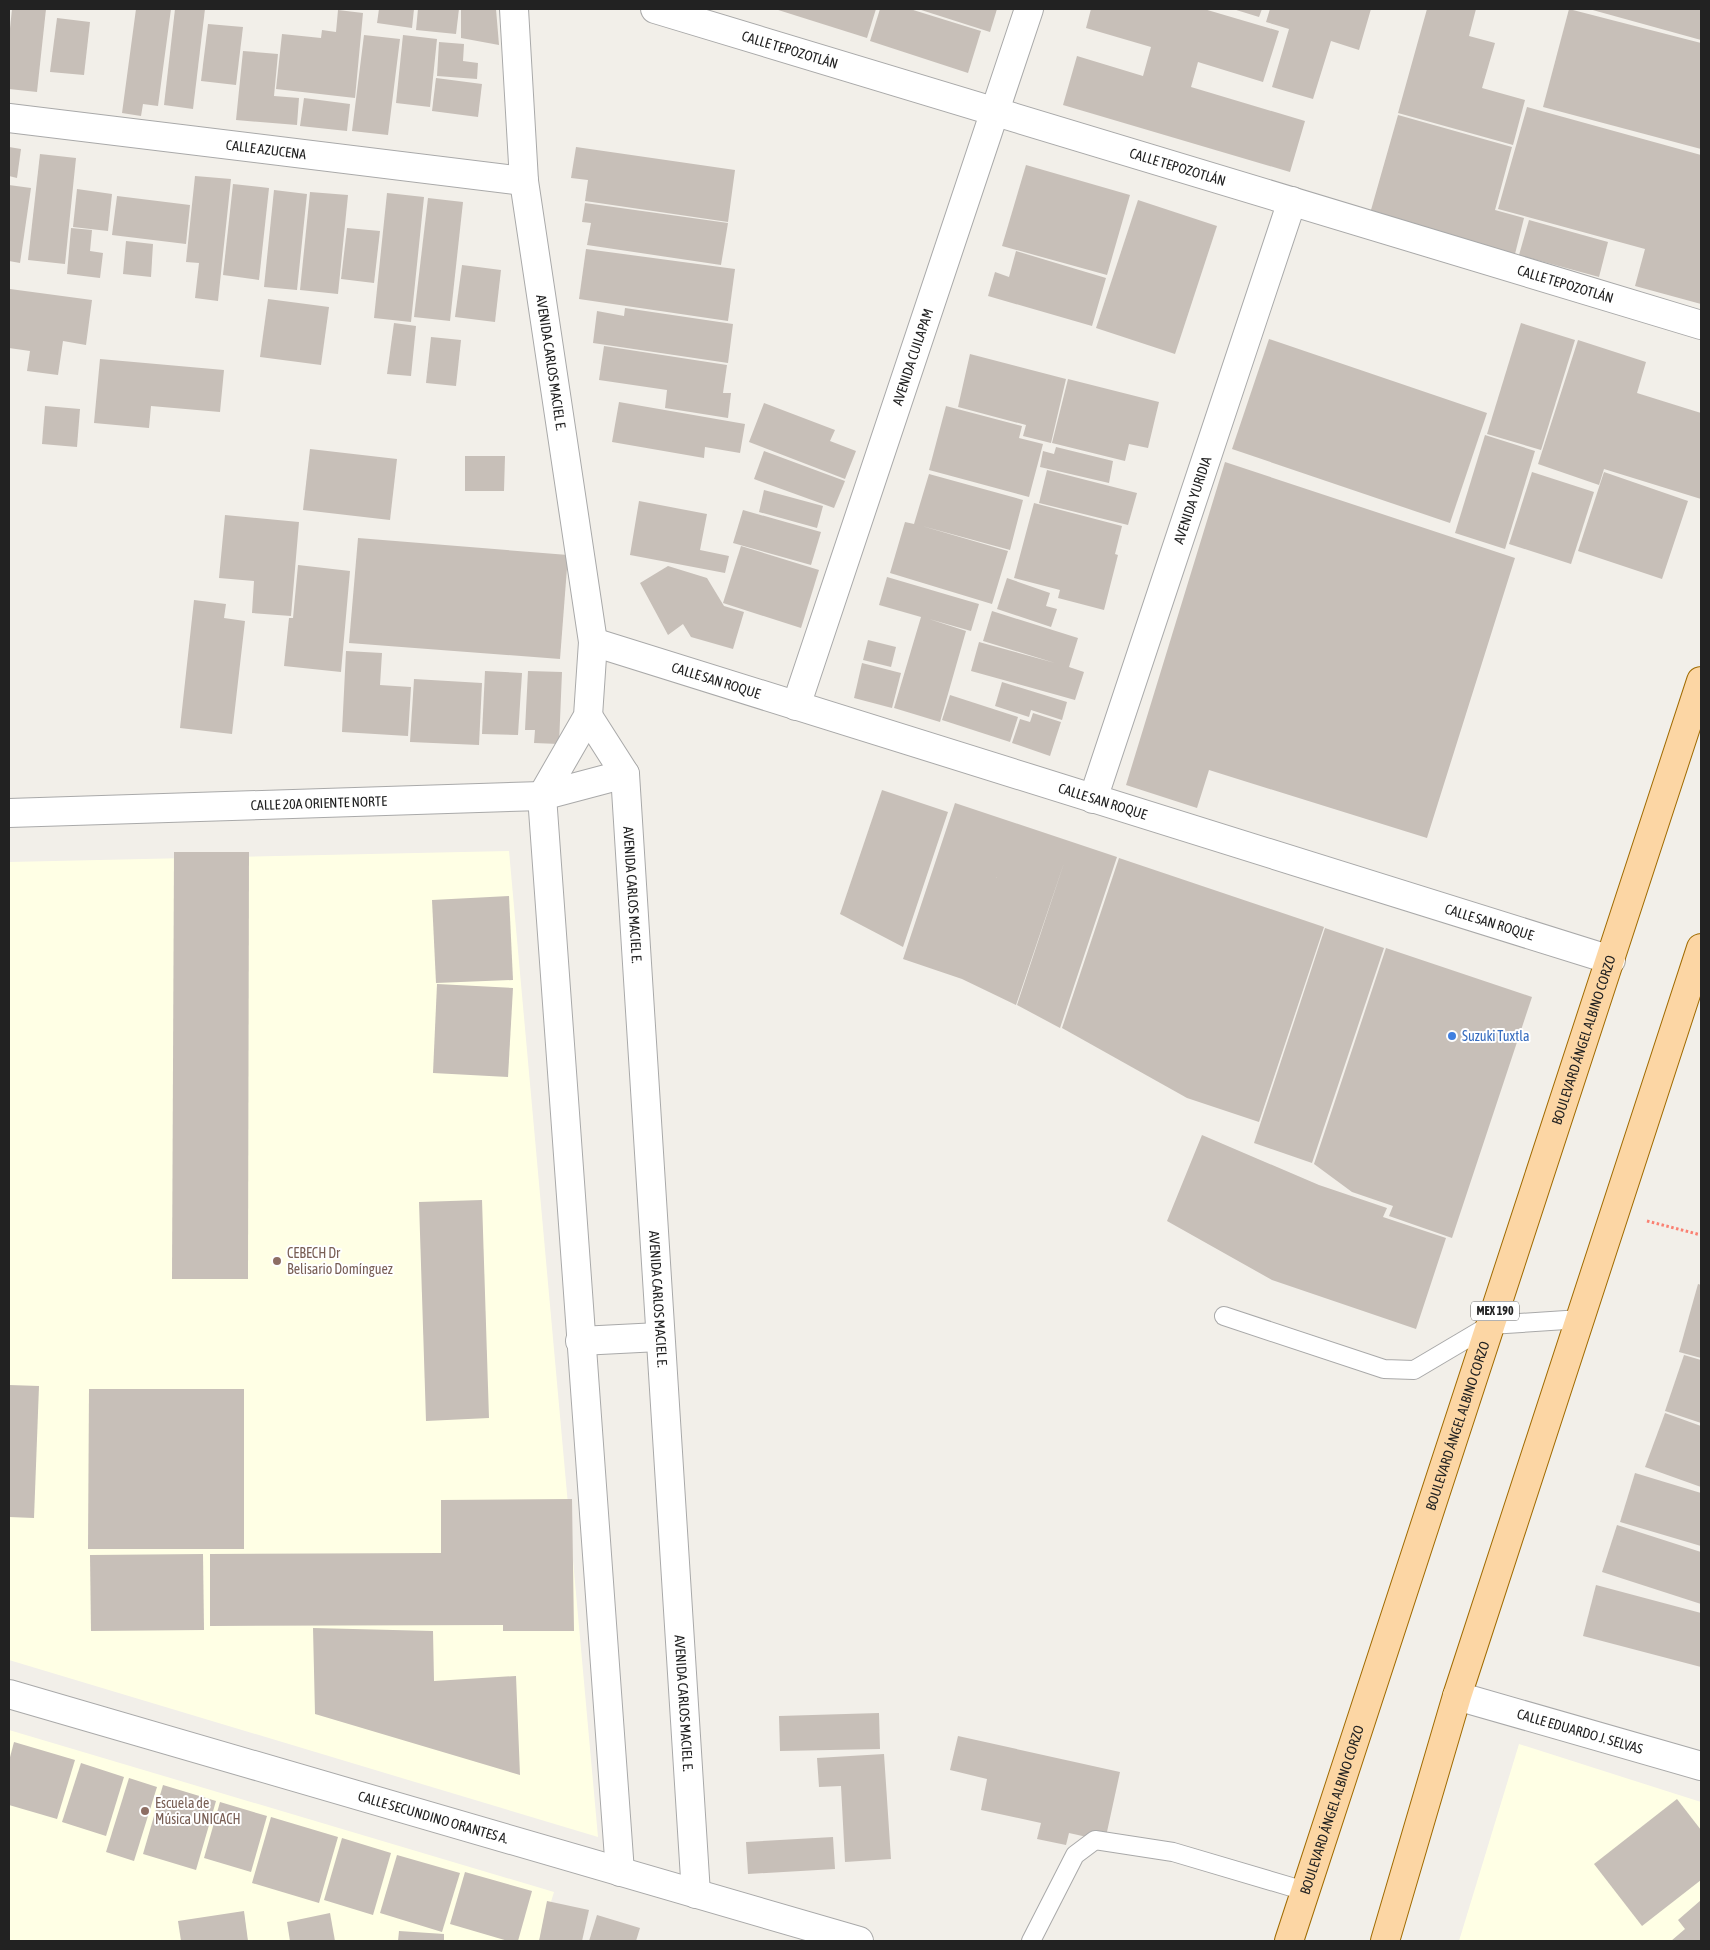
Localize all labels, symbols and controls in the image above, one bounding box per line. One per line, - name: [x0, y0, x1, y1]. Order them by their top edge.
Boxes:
- street label: CALLE TEPOZOTLÁN: [740, 28, 840, 72]
- street label: CALLE AZUCENA: [225, 137, 307, 162]
- street label: CALLE TEPOZOTLÁN: [1128, 145, 1228, 189]
- street label: CALLE TEPOZOTLÁN: [1515, 262, 1615, 306]
- street label: AVENIDA CARLOS MACIEL E.: [533, 294, 569, 432]
- street label: AVENIDA CUILAPAM: [889, 307, 936, 407]
- street label: AVENIDA YURIDIA: [1170, 454, 1215, 546]
- street label: CALLE SAN ROQUE: [670, 659, 763, 702]
- street label: CALLE SAN ROQUE: [1056, 780, 1149, 823]
- street label: CALLE 20A ORIENTE NORTE: [250, 793, 387, 813]
- street label: AVENIDA CARLOS MACIEL E.: [620, 826, 645, 964]
- street label: CALLE SAN ROQUE: [1443, 901, 1536, 943]
- street label: BOULEVARD ÁNGEL ALBINO CORZO: [1548, 953, 1619, 1127]
- place label: Suzuki Tuxtla: [1462, 1028, 1529, 1044]
- marker: Suzuki Tuxtla: [1446, 1030, 1458, 1042]
- street label: AVENIDA CARLOS MACIEL E.: [646, 1230, 671, 1368]
- place label: CEBECH Dr Belisario Domínguez: [287, 1245, 393, 1277]
- marker: CEBECH Dr Belisario Domínguez: [271, 1255, 283, 1267]
- road number: MEX 190: [1471, 1302, 1519, 1320]
- street label: BOULEVARD ÁNGEL ALBINO CORZO: [1422, 1339, 1493, 1513]
- street label: AVENIDA CARLOS MACIEL E.: [672, 1634, 696, 1772]
- street label: CALLE EDUARDO J. SELVAS: [1515, 1706, 1645, 1757]
- street label: BOULEVARD ÁNGEL ALBINO CORZO: [1297, 1723, 1367, 1897]
- street label: CALLE SECUNDINO ORANTES A.: [356, 1788, 511, 1847]
- place label: Escuela de Música UNICACH: [155, 1795, 241, 1827]
- marker: Escuela de Música UNICACH: [139, 1805, 151, 1817]

